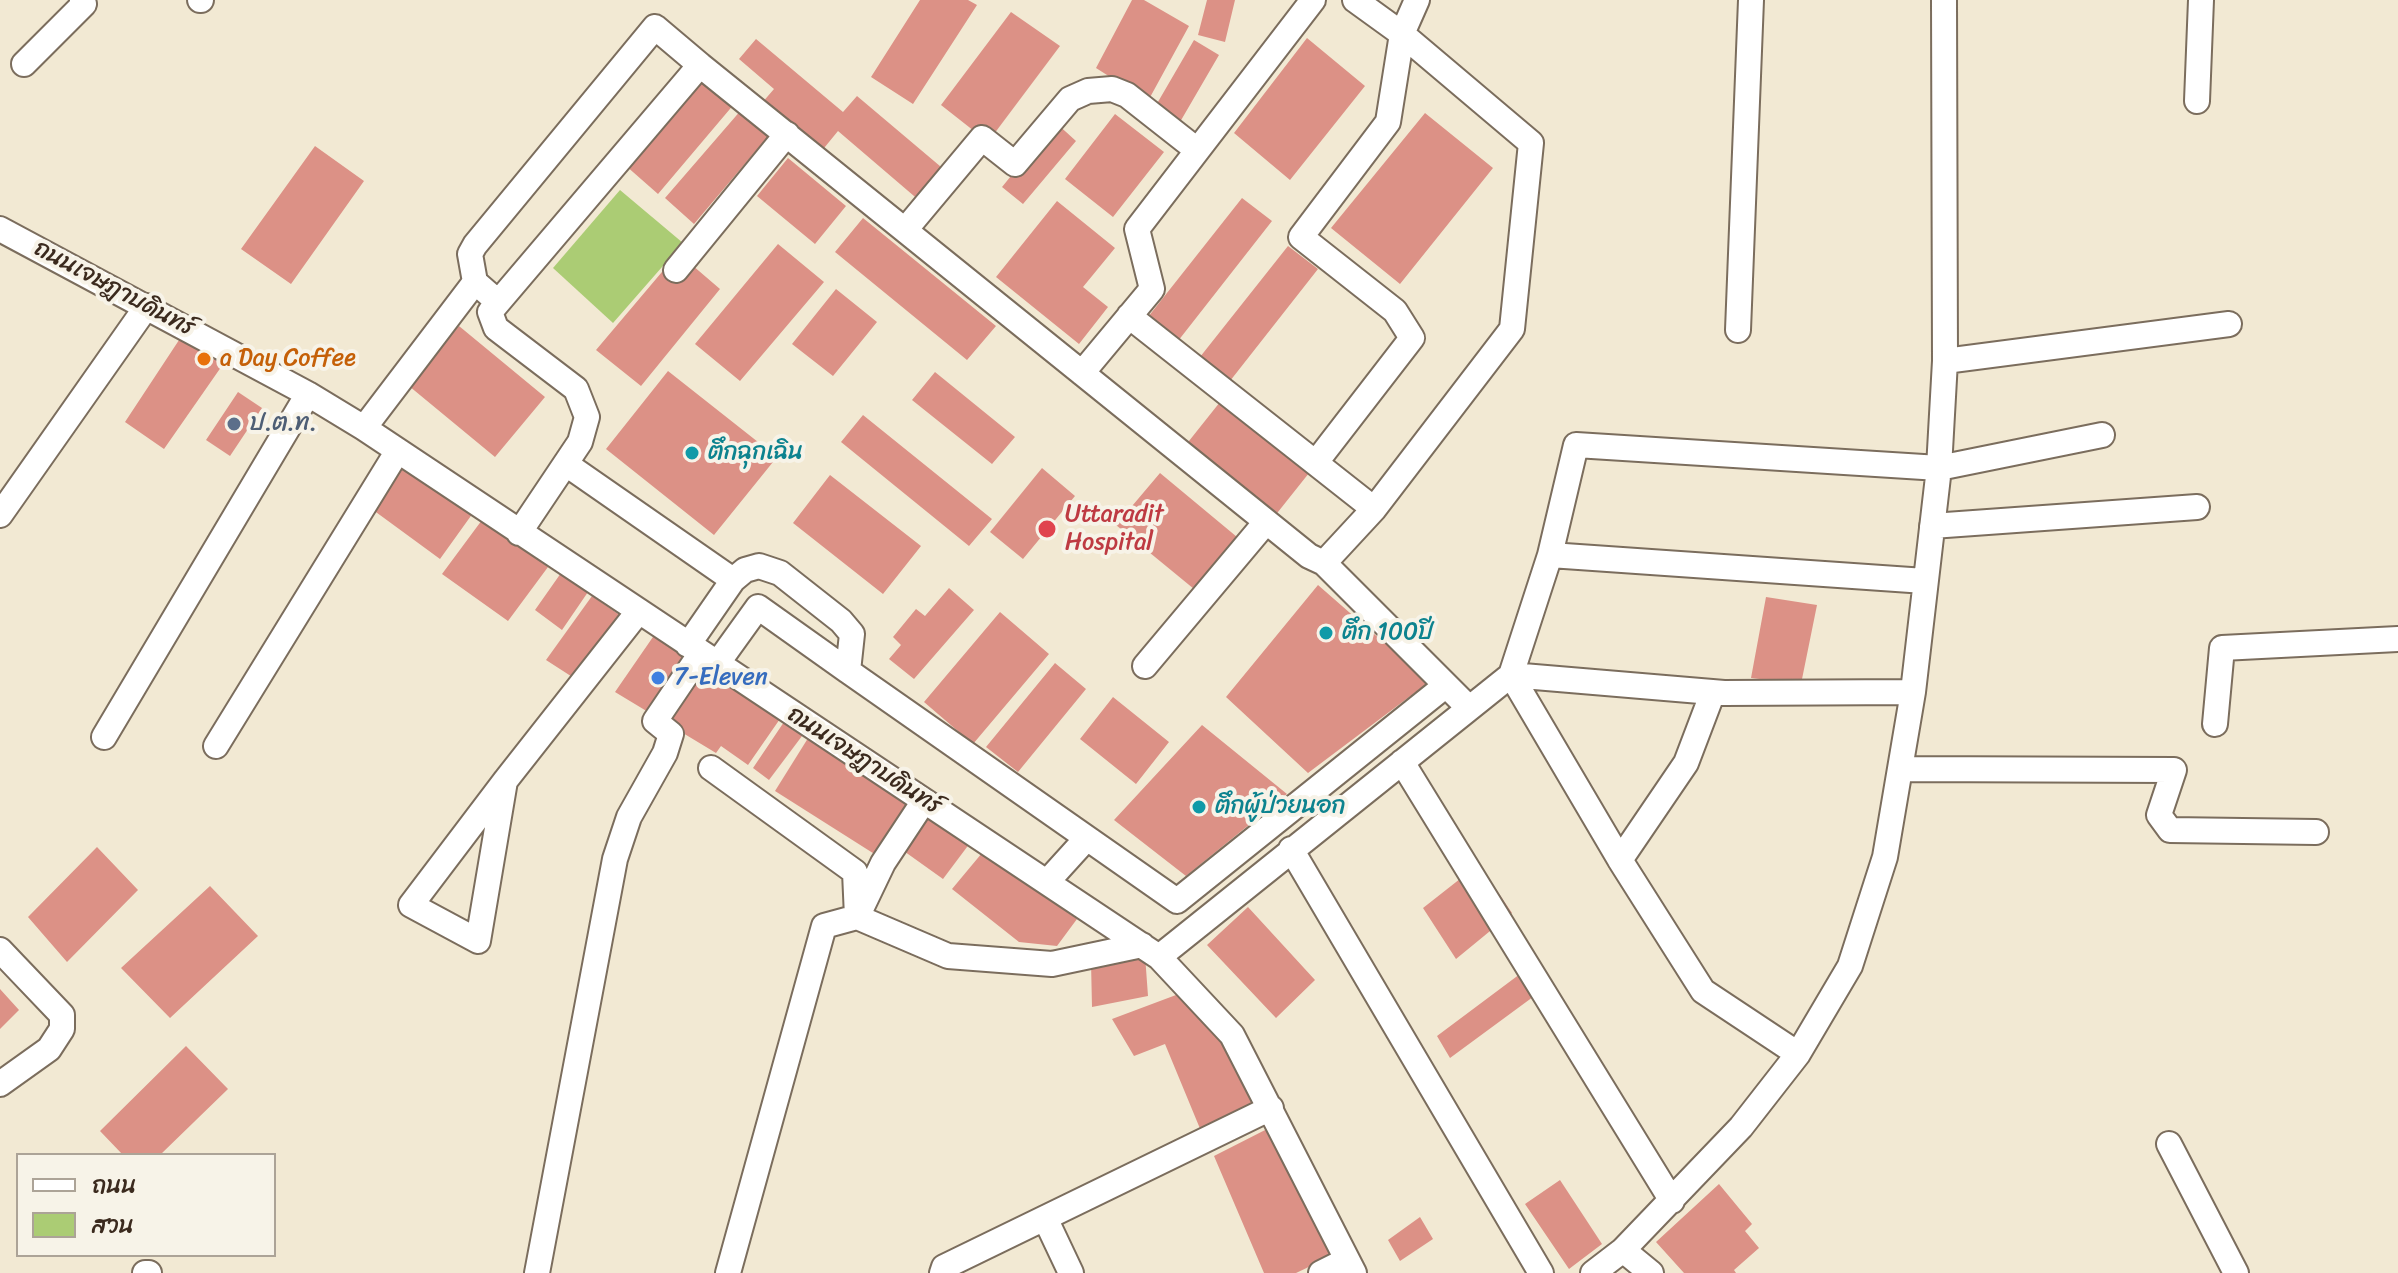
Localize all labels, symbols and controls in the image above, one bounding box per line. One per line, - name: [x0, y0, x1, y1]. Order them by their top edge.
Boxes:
- street label: ถนนเจษฎาบดินทร์: [29, 235, 199, 343]
- place label: a Day Coffee: [220, 345, 356, 373]
- marker: a Day Coffee: [195, 350, 213, 368]
- place label: ป.ต.ท.: [250, 410, 317, 438]
- marker: ป.ต.ท.: [225, 415, 243, 433]
- place label: ตึกฉุกเฉิน: [708, 439, 803, 467]
- marker: ตึกฉุกเฉิน: [683, 444, 701, 462]
- place label: Uttaradit Hospital: [1065, 501, 1164, 557]
- marker: Uttaradit Hospital: [1036, 518, 1058, 540]
- place label: ตึก 100ปี: [1342, 619, 1433, 647]
- marker: ตึก 100ปี: [1317, 624, 1335, 642]
- place label: 7-Eleven: [674, 664, 768, 692]
- marker: 7-Eleven: [649, 669, 667, 687]
- street label: ถนนเจษฎาบดินทร์: [782, 700, 946, 822]
- place label: ตึกผู้ป่วยนอก: [1215, 793, 1345, 821]
- marker: ตึกผู้ป่วยนอก: [1190, 798, 1208, 816]
- legend: [16, 1153, 276, 1257]
- text: ถนน: [92, 1164, 137, 1206]
- text: สวน: [92, 1204, 134, 1246]

